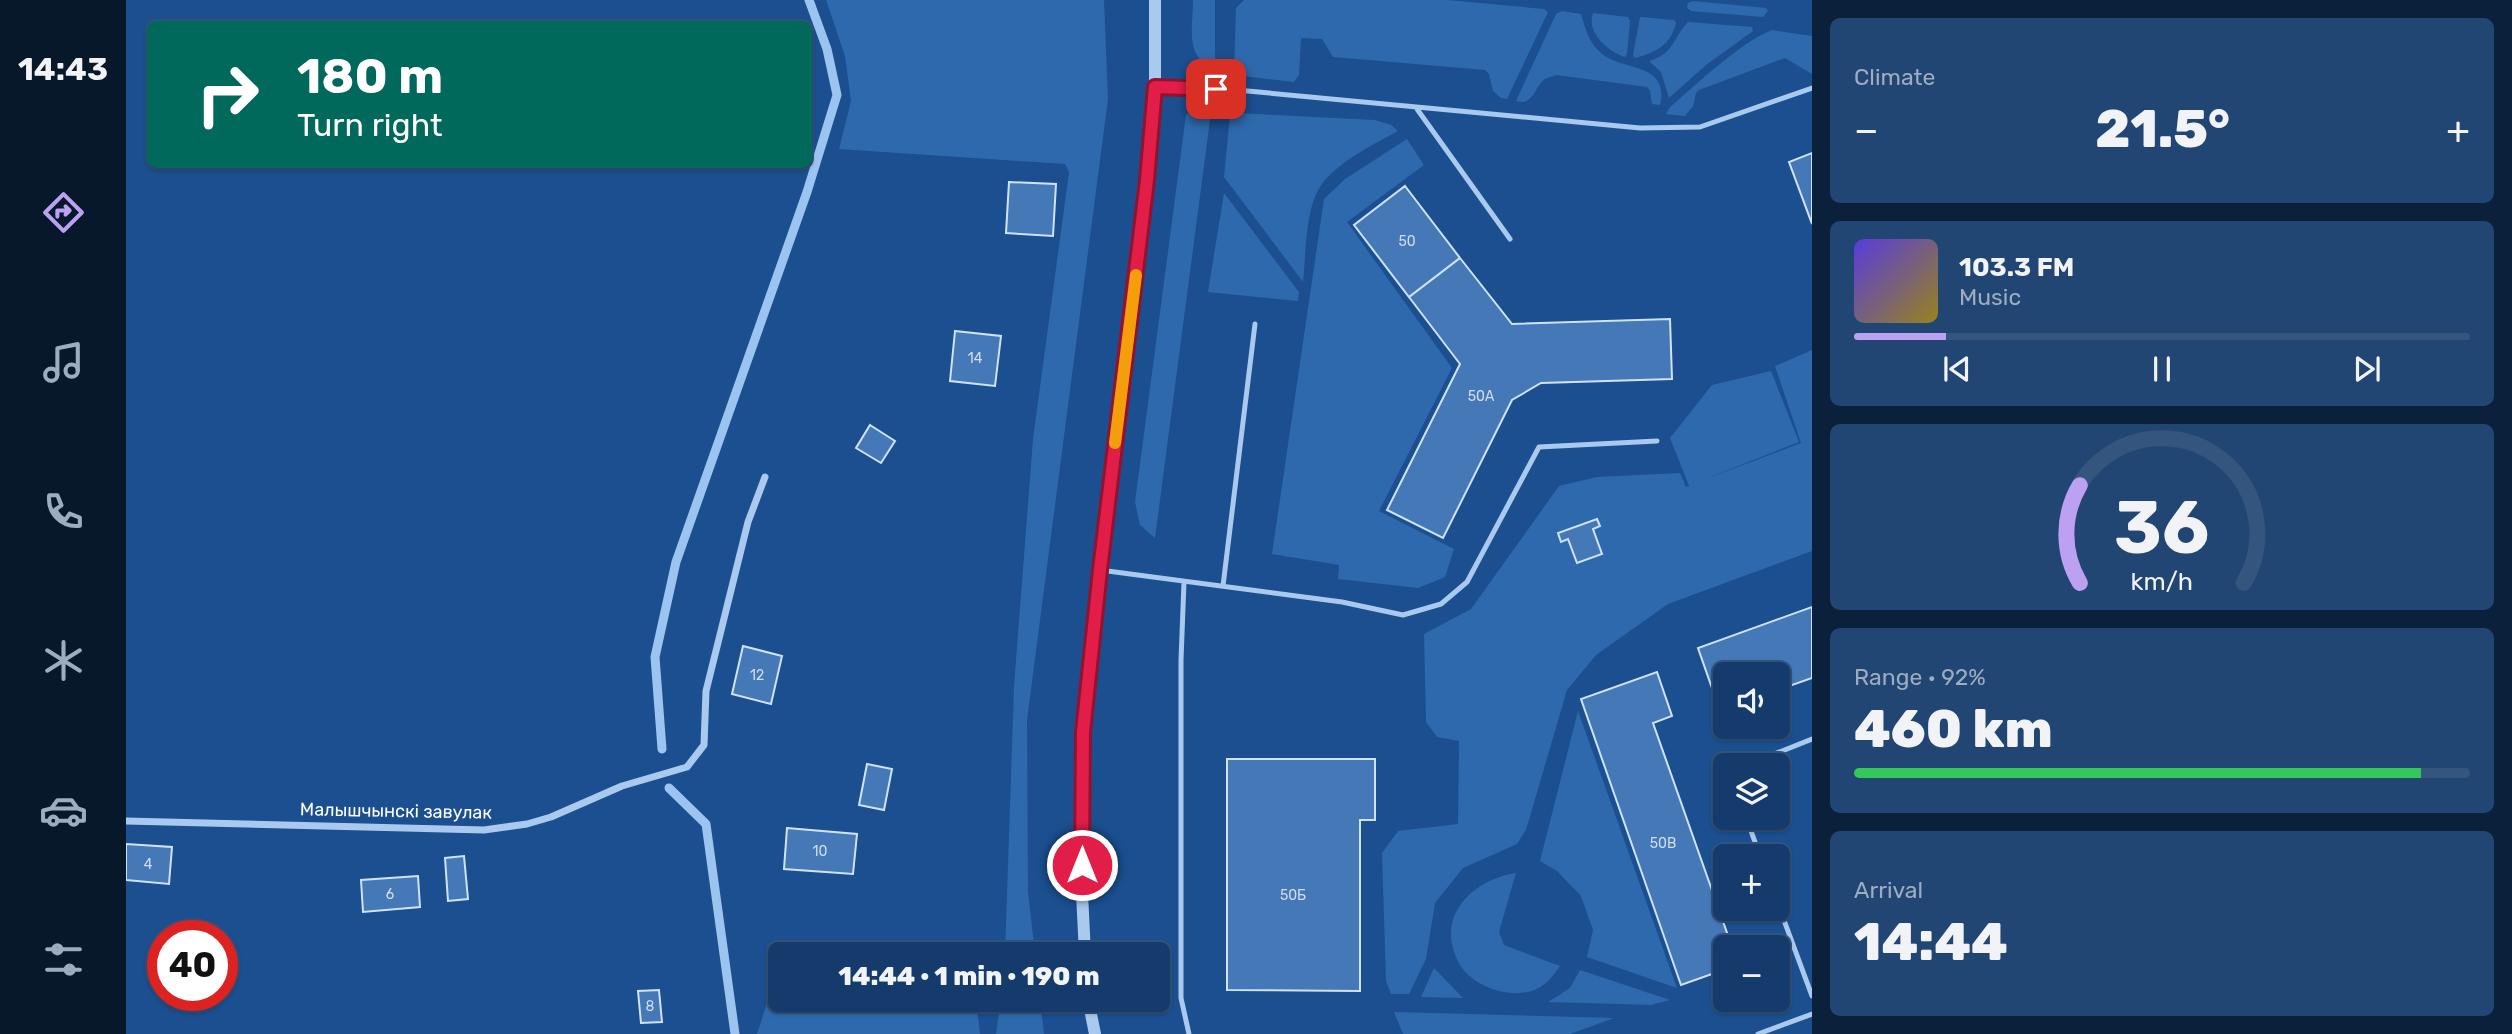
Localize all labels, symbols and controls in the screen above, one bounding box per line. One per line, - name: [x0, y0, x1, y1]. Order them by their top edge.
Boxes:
- text: 180 m: [297, 47, 443, 105]
- icon: right: [182, 49, 273, 140]
- text: 14:43: [18, 50, 108, 88]
- pin: [1186, 59, 1246, 119]
- text: Climate: [1854, 63, 1935, 91]
- icon: arrive: [1197, 70, 1235, 108]
- text: 21.5°: [2095, 98, 2230, 160]
- text: Turn right: [297, 106, 442, 144]
- text: −: [1854, 107, 1879, 153]
- text: +: [2446, 107, 2470, 153]
- icon: directions: [39, 188, 88, 237]
- house number: 50: [1398, 233, 1416, 250]
- text: 103.3 FM: [1959, 252, 2074, 283]
- text: Music: [1959, 283, 2021, 311]
- icon: music: [39, 338, 88, 387]
- house number: 14: [968, 350, 983, 367]
- icon: previous: [1938, 350, 1976, 388]
- icon: pause: [2143, 350, 2181, 388]
- icon: next: [2348, 350, 2386, 388]
- house number: 50А: [1468, 388, 1495, 405]
- text: 36: [2114, 485, 2210, 571]
- icon: phone: [39, 487, 88, 536]
- text: km/h: [2131, 567, 2193, 596]
- icon: climate: [39, 636, 88, 685]
- map controls: [1713, 662, 1790, 1012]
- button: sound: [1713, 662, 1790, 739]
- text: Range · 92%: [1854, 663, 1986, 691]
- house number: 12: [750, 667, 764, 684]
- text: 460 km: [1854, 698, 2053, 760]
- button: layers: [1713, 753, 1790, 830]
- icon: car: [39, 786, 88, 835]
- street label: Малышчынскі завулак: [300, 798, 493, 824]
- position arrow: [1045, 828, 1119, 902]
- house number: 50В: [1650, 835, 1676, 852]
- house number: 10: [813, 843, 828, 860]
- button: +: [1713, 844, 1790, 921]
- house number: 4: [144, 856, 153, 873]
- text: Arrival: [1854, 876, 1923, 904]
- house number: 6: [386, 886, 394, 903]
- house number: 50Б: [1280, 887, 1306, 904]
- text: 14:44: [1854, 911, 2008, 973]
- speed limit sign: 40: [147, 920, 238, 1011]
- icon: filters: [39, 935, 88, 984]
- button: −: [1713, 935, 1790, 1012]
- text: 14:44 · 1 min · 190 m: [838, 961, 1100, 992]
- house number: 8: [646, 998, 655, 1015]

